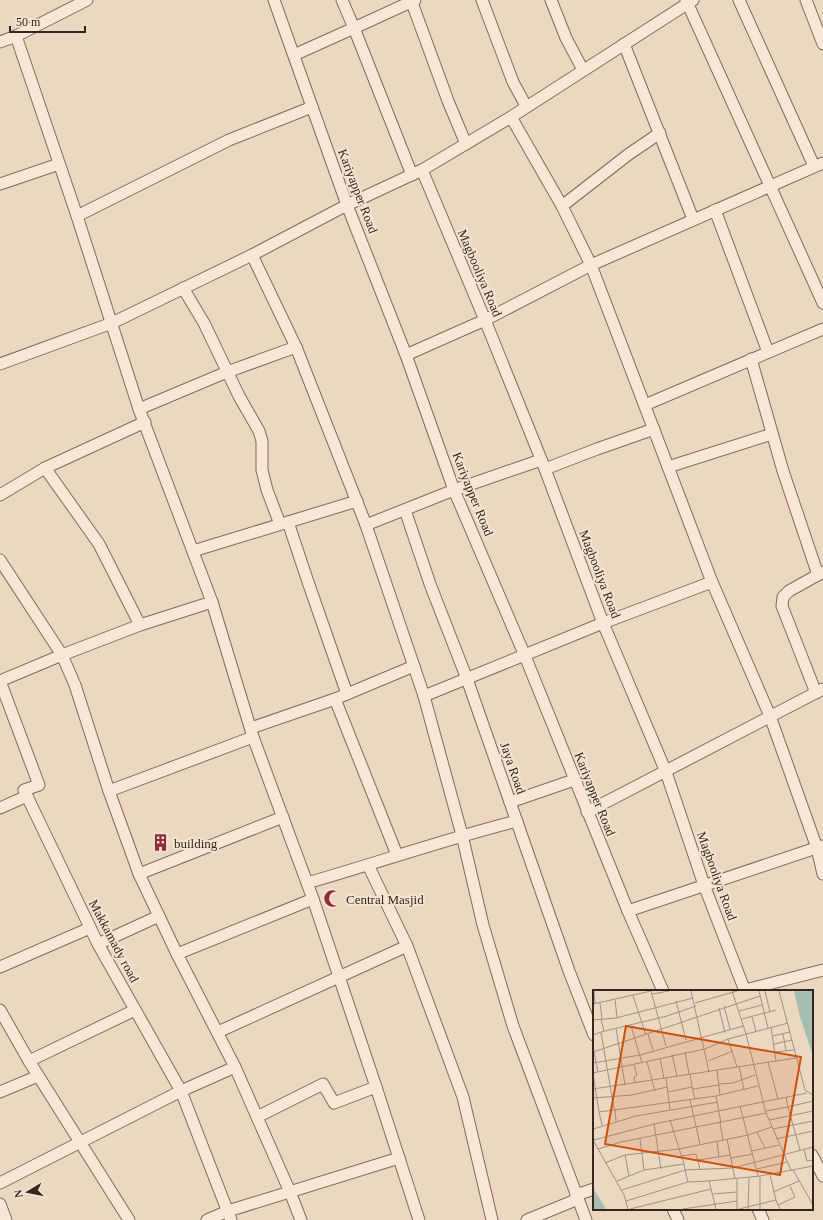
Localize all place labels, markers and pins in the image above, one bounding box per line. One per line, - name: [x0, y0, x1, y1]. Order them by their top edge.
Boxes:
- building icon: building: [151, 833, 171, 853]
- place label: building: [174, 836, 218, 851]
- mosque icon: Central Masjid: [323, 889, 343, 909]
- place label: Central Masjid: [346, 892, 424, 907]

